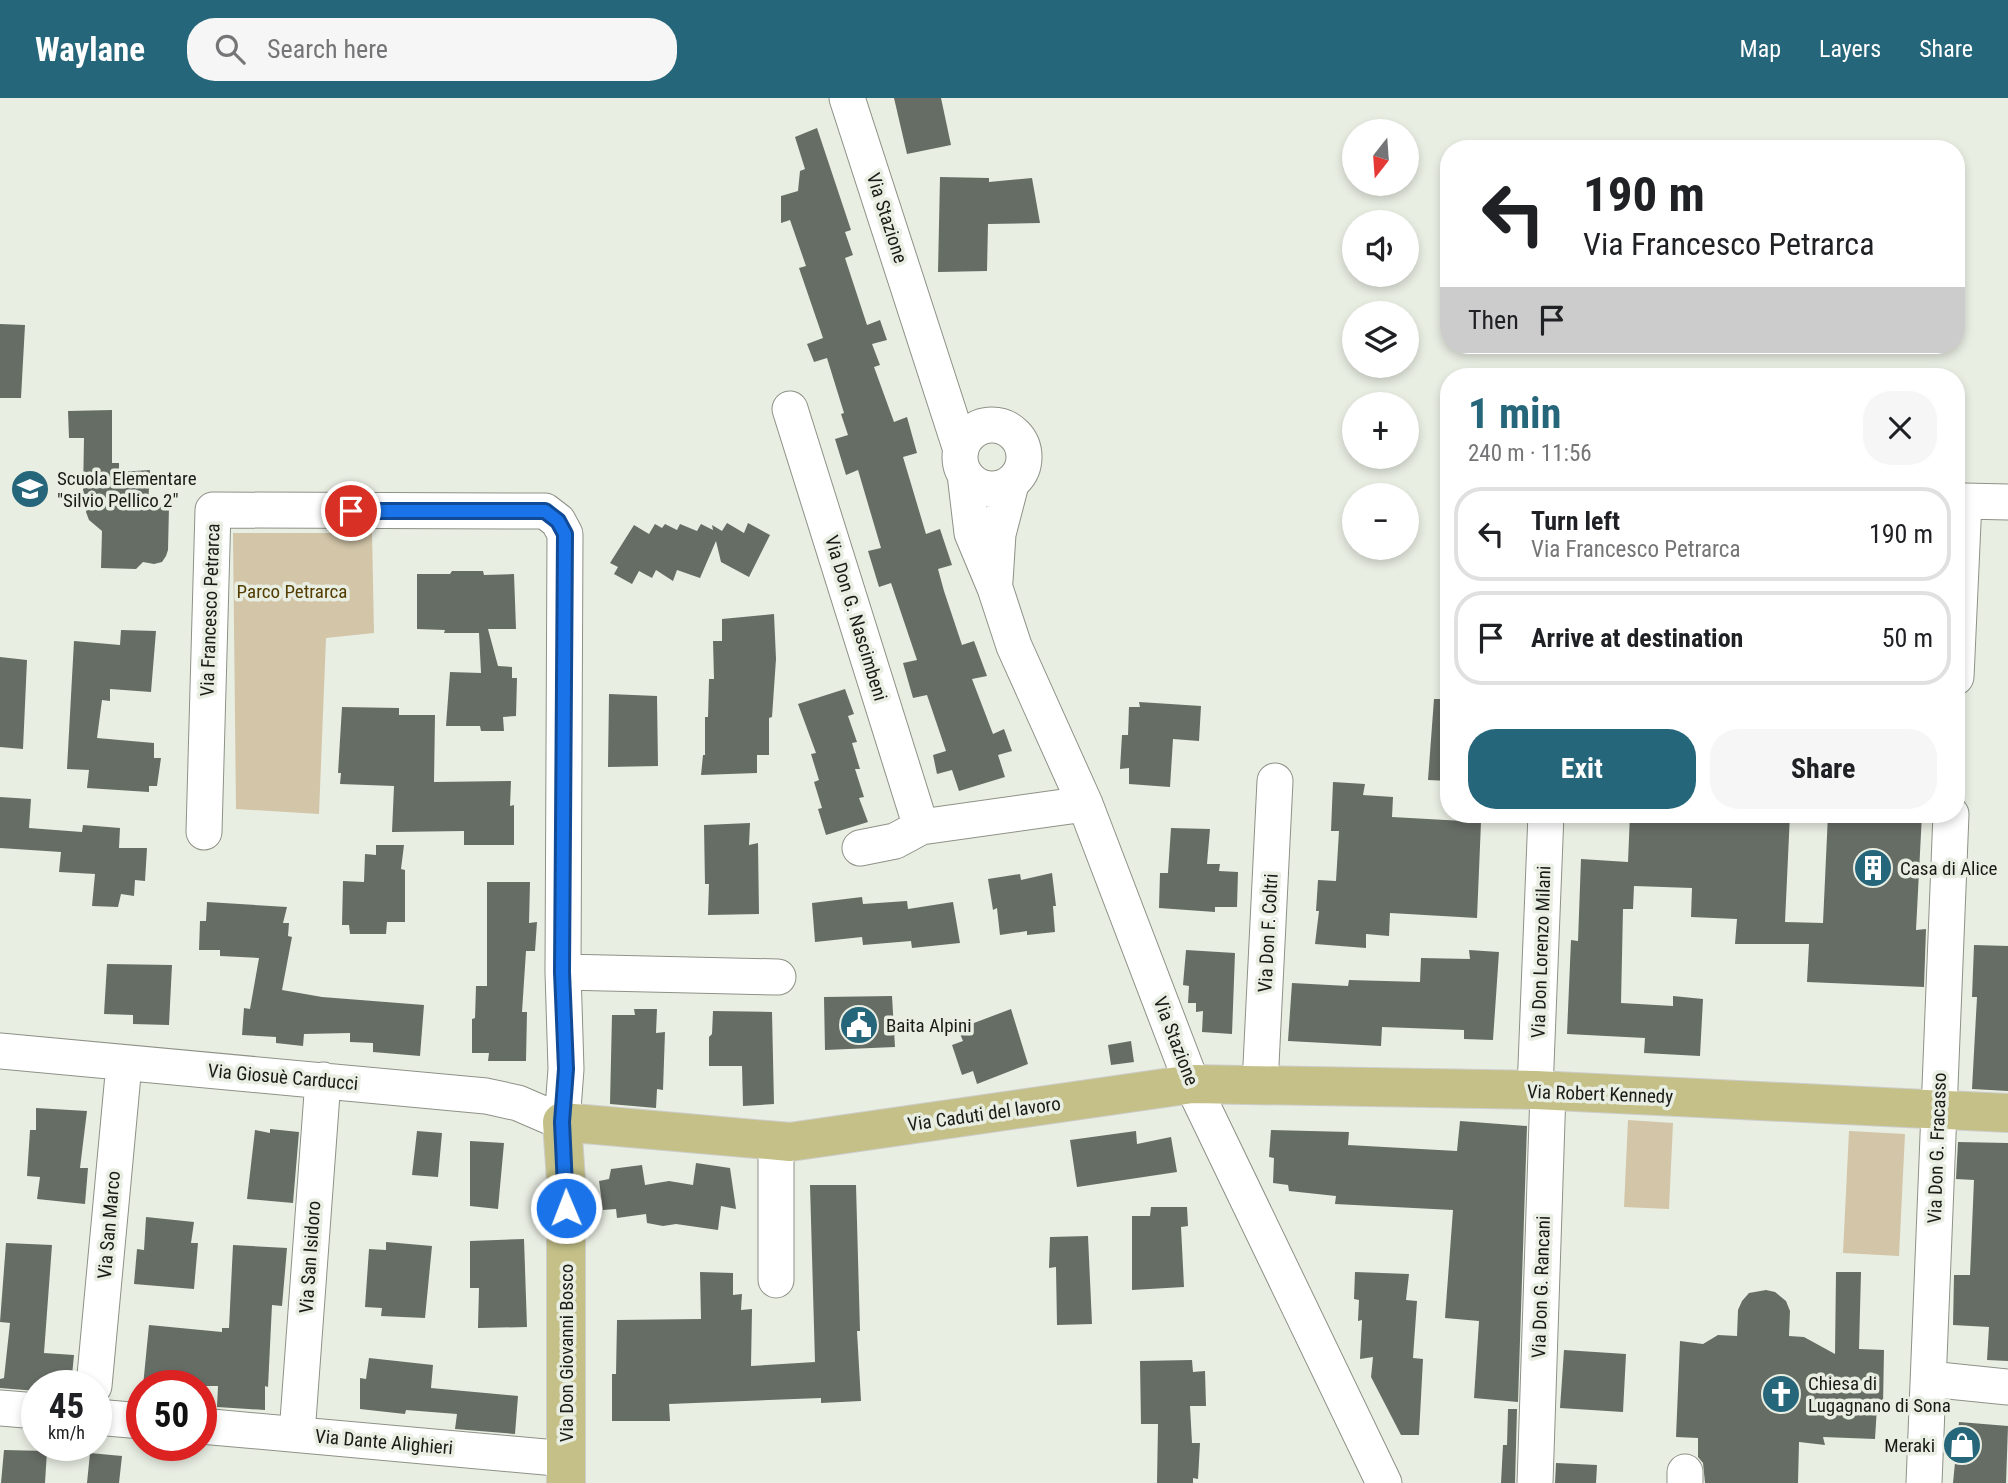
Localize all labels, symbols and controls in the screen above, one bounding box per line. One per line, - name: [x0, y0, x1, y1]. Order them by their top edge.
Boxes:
- search box: [187, 18, 677, 81]
- text: Waylane: [35, 30, 145, 69]
- icon: search: [211, 30, 249, 68]
- text: Search here: [267, 34, 388, 64]
- text: Map: [1740, 35, 1781, 63]
- text: Layers: [1819, 35, 1881, 63]
- text: Share: [1919, 35, 1973, 63]
- north arrow: [1342, 119, 1419, 196]
- map controls: [1342, 119, 1419, 560]
- text: 190 m: [1583, 166, 1705, 223]
- icon: left: [1468, 168, 1559, 259]
- street label: Via Stazione: [862, 170, 912, 266]
- button: sound: [1342, 210, 1419, 287]
- text: Via Francesco Petrarca: [1583, 225, 1874, 263]
- button: layers: [1342, 301, 1419, 378]
- icon: arrive: [1533, 301, 1571, 339]
- text: Then: [1468, 305, 1519, 335]
- text: 1 min: [1468, 389, 1561, 438]
- button: close: [1863, 391, 1937, 465]
- button: +: [1342, 392, 1419, 469]
- text: 240 m · 11:56: [1468, 440, 1592, 467]
- place label: Scuola Elementare "Silvio Pellico 2": [57, 467, 197, 512]
- school or university icon: Scuola Elementare "Silvio Pellico 2": [9, 468, 51, 510]
- pin: [321, 481, 381, 541]
- button: −: [1342, 483, 1419, 560]
- icon: arrive: [332, 492, 370, 530]
- text: Turn left: [1531, 506, 1620, 536]
- icon: left: [1472, 515, 1510, 553]
- text: 190 m: [1869, 519, 1933, 549]
- street label: Via Francesco Petrarca: [195, 523, 225, 697]
- street label: Via Don G. Nascimbeni: [820, 532, 892, 704]
- text: Via Francesco Petrarca: [1531, 536, 1741, 563]
- park label: Parco Petrarca: [237, 580, 347, 603]
- icon: arrive: [1472, 619, 1510, 657]
- text: Arrive at destination: [1531, 623, 1743, 653]
- text: 50 m: [1882, 623, 1933, 653]
- button: Exit: [1468, 729, 1696, 809]
- button: Share: [1710, 729, 1937, 809]
- building icon: Casa di Alice: [1852, 847, 1894, 889]
- place label: Casa di Alice: [1900, 857, 1998, 880]
- street label: Via Don Lorenzo Milani: [1526, 865, 1556, 1039]
- street label: Via Don F. Coltri: [1253, 873, 1283, 993]
- street label: Via Stazione: [1149, 993, 1204, 1089]
- public building icon: Baita Alpini: [838, 1004, 880, 1046]
- place label: Baita Alpini: [886, 1014, 972, 1037]
- street label: Via Giosuè Carducci: [207, 1059, 359, 1095]
- street label: Via Don G. Fracasso: [1923, 1072, 1951, 1224]
- street label: Via Robert Kennedy: [1526, 1080, 1674, 1108]
- street label: Via Caduti del lavoro: [906, 1092, 1062, 1136]
- street label: Via San Marco: [93, 1170, 125, 1280]
- position arrow: [529, 1171, 603, 1245]
- street label: Via San Isidoro: [295, 1200, 325, 1314]
- street label: Via Don G. Rancani: [1527, 1215, 1555, 1359]
- street label: Via Don Giovanni Bosco: [555, 1264, 578, 1442]
- speed limit sign: 50: [126, 1370, 217, 1461]
- place label: Chiesa di Lugagnano di Sona: [1808, 1372, 1951, 1417]
- church icon: Chiesa di Lugagnano di Sona: [1760, 1373, 1802, 1415]
- text: 45: [49, 1386, 84, 1427]
- text: km/h: [48, 1422, 85, 1443]
- shop icon: Meraki: [1941, 1424, 1983, 1466]
- street label: Via Dante Alighieri: [314, 1425, 454, 1459]
- place label: Meraki: [1884, 1434, 1935, 1457]

